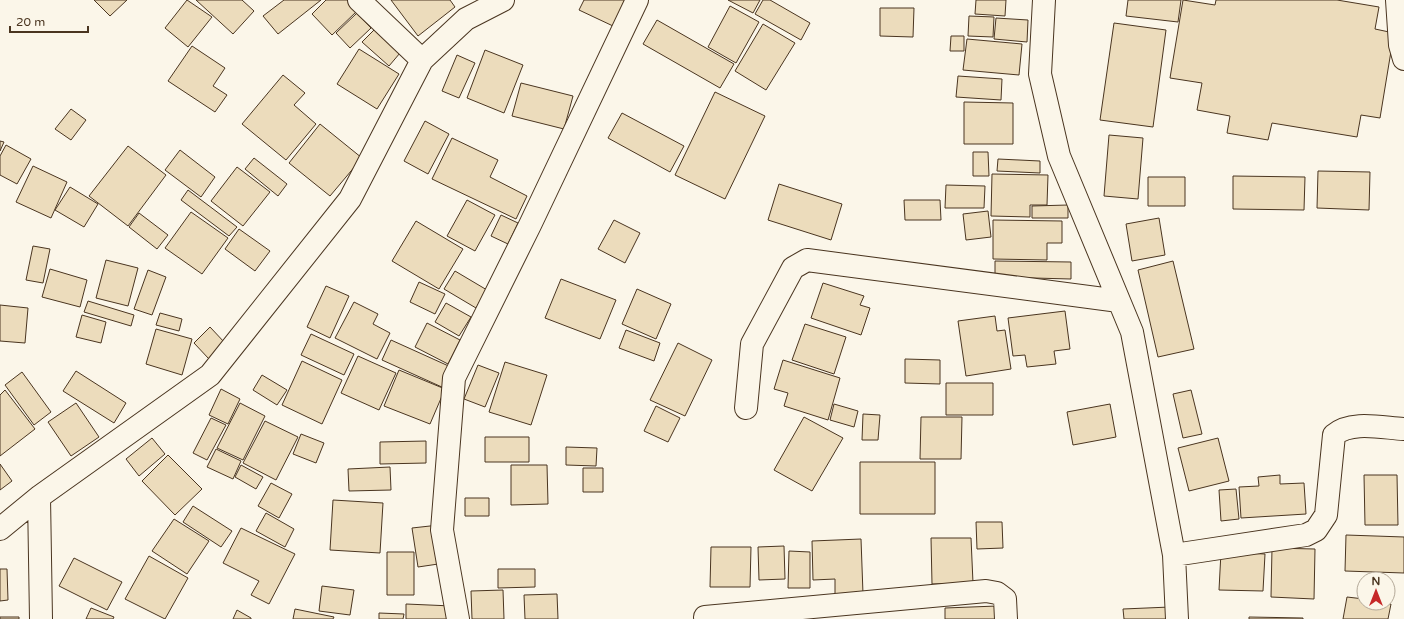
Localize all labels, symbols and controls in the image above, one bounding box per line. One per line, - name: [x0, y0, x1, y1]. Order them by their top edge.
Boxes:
- scale bar: [10, 8, 88, 34]
- text: 20 m: [16, 15, 45, 29]
- north arrow: [1356, 571, 1396, 611]
- text: N: [1372, 575, 1380, 588]

